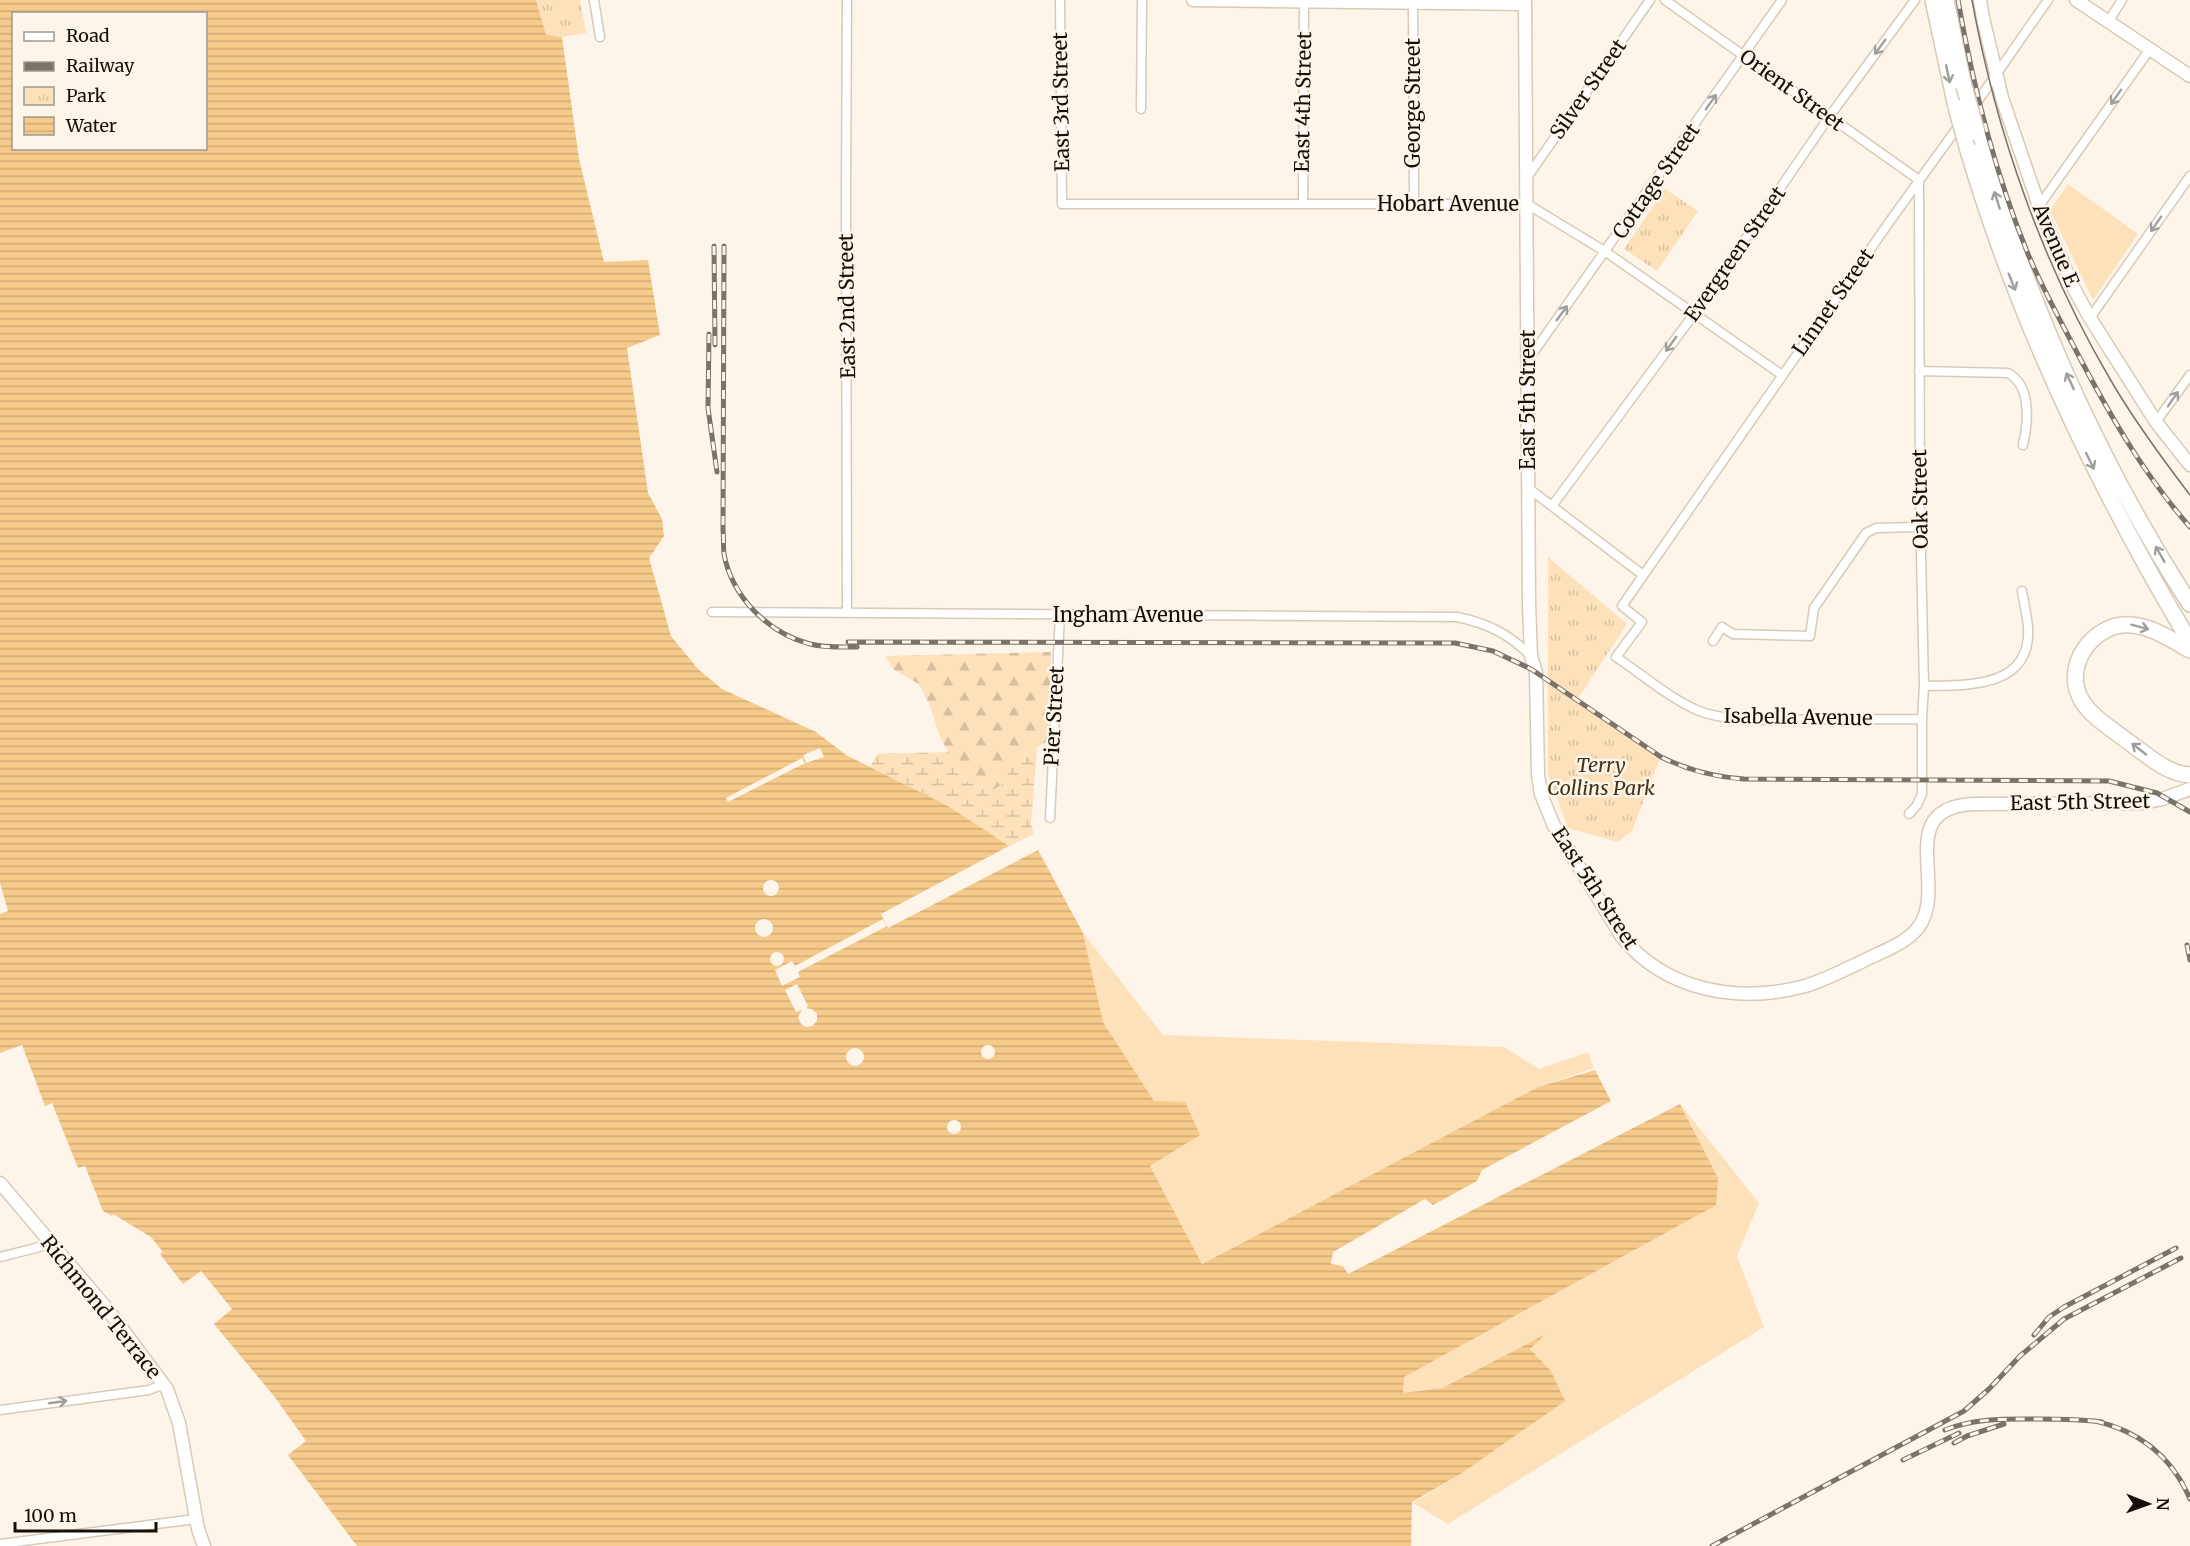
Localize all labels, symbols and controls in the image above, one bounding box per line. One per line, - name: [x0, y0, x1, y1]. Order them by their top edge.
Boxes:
- legend: [12, 12, 207, 150]
- text: Road: [66, 24, 110, 47]
- street label: East 4th Street: [1289, 31, 1316, 173]
- street label: East 3rd Street: [1047, 32, 1074, 172]
- street label: Silver Street: [1544, 34, 1631, 144]
- street label: George Street: [1400, 38, 1425, 168]
- one-way arrow: [1874, 39, 1886, 55]
- street label: Orient Street: [1735, 43, 1850, 136]
- text: Railway: [66, 54, 135, 77]
- one-way arrow: [1942, 65, 1954, 84]
- text: Park: [66, 84, 107, 107]
- one-way arrow: [2110, 89, 2122, 105]
- one-way arrow: [1705, 95, 1717, 111]
- text: Water: [65, 114, 117, 137]
- street label: Cottage Street: [1607, 118, 1705, 243]
- street label: Evergreen Street: [1679, 181, 1791, 326]
- street label: Hobart Avenue: [1377, 191, 1519, 216]
- one-way arrow: [1991, 191, 2002, 210]
- street label: Avenue E: [2027, 199, 2085, 290]
- one-way arrow: [2150, 216, 2162, 232]
- street label: East 2nd Street: [833, 233, 860, 379]
- street label: Linnet Street: [1786, 243, 1879, 360]
- one-way arrow: [2007, 272, 2018, 291]
- one-way arrow: [1556, 305, 1568, 321]
- street label: East 5th Street: [1515, 330, 1540, 470]
- one-way arrow: [1665, 335, 1677, 351]
- one-way arrow: [2063, 372, 2075, 390]
- one-way arrow: [2167, 391, 2179, 407]
- street label: Oak Street: [1906, 449, 1933, 549]
- one-way arrow: [2085, 451, 2096, 469]
- one-way arrow: [2153, 546, 2165, 563]
- street label: Ingham Avenue: [1053, 602, 1203, 627]
- one-way arrow: [2131, 622, 2150, 634]
- street label: Pier Street: [1038, 665, 1069, 767]
- street label: Isabella Avenue: [1723, 703, 1873, 730]
- one-way arrow: [2131, 743, 2147, 756]
- park label: Terry Collins Park: [1547, 752, 1655, 800]
- street label: East 5th Street: [2010, 788, 2151, 815]
- street label: East 5th Street: [1547, 822, 1644, 954]
- street label: Richmond Terrace: [36, 1230, 167, 1384]
- one-way arrow: [48, 1397, 67, 1408]
- north arrow: [2118, 1474, 2178, 1534]
- scale bar: [15, 1495, 156, 1533]
- text: N: [2153, 1498, 2173, 1511]
- text: 100 m: [24, 1504, 77, 1527]

